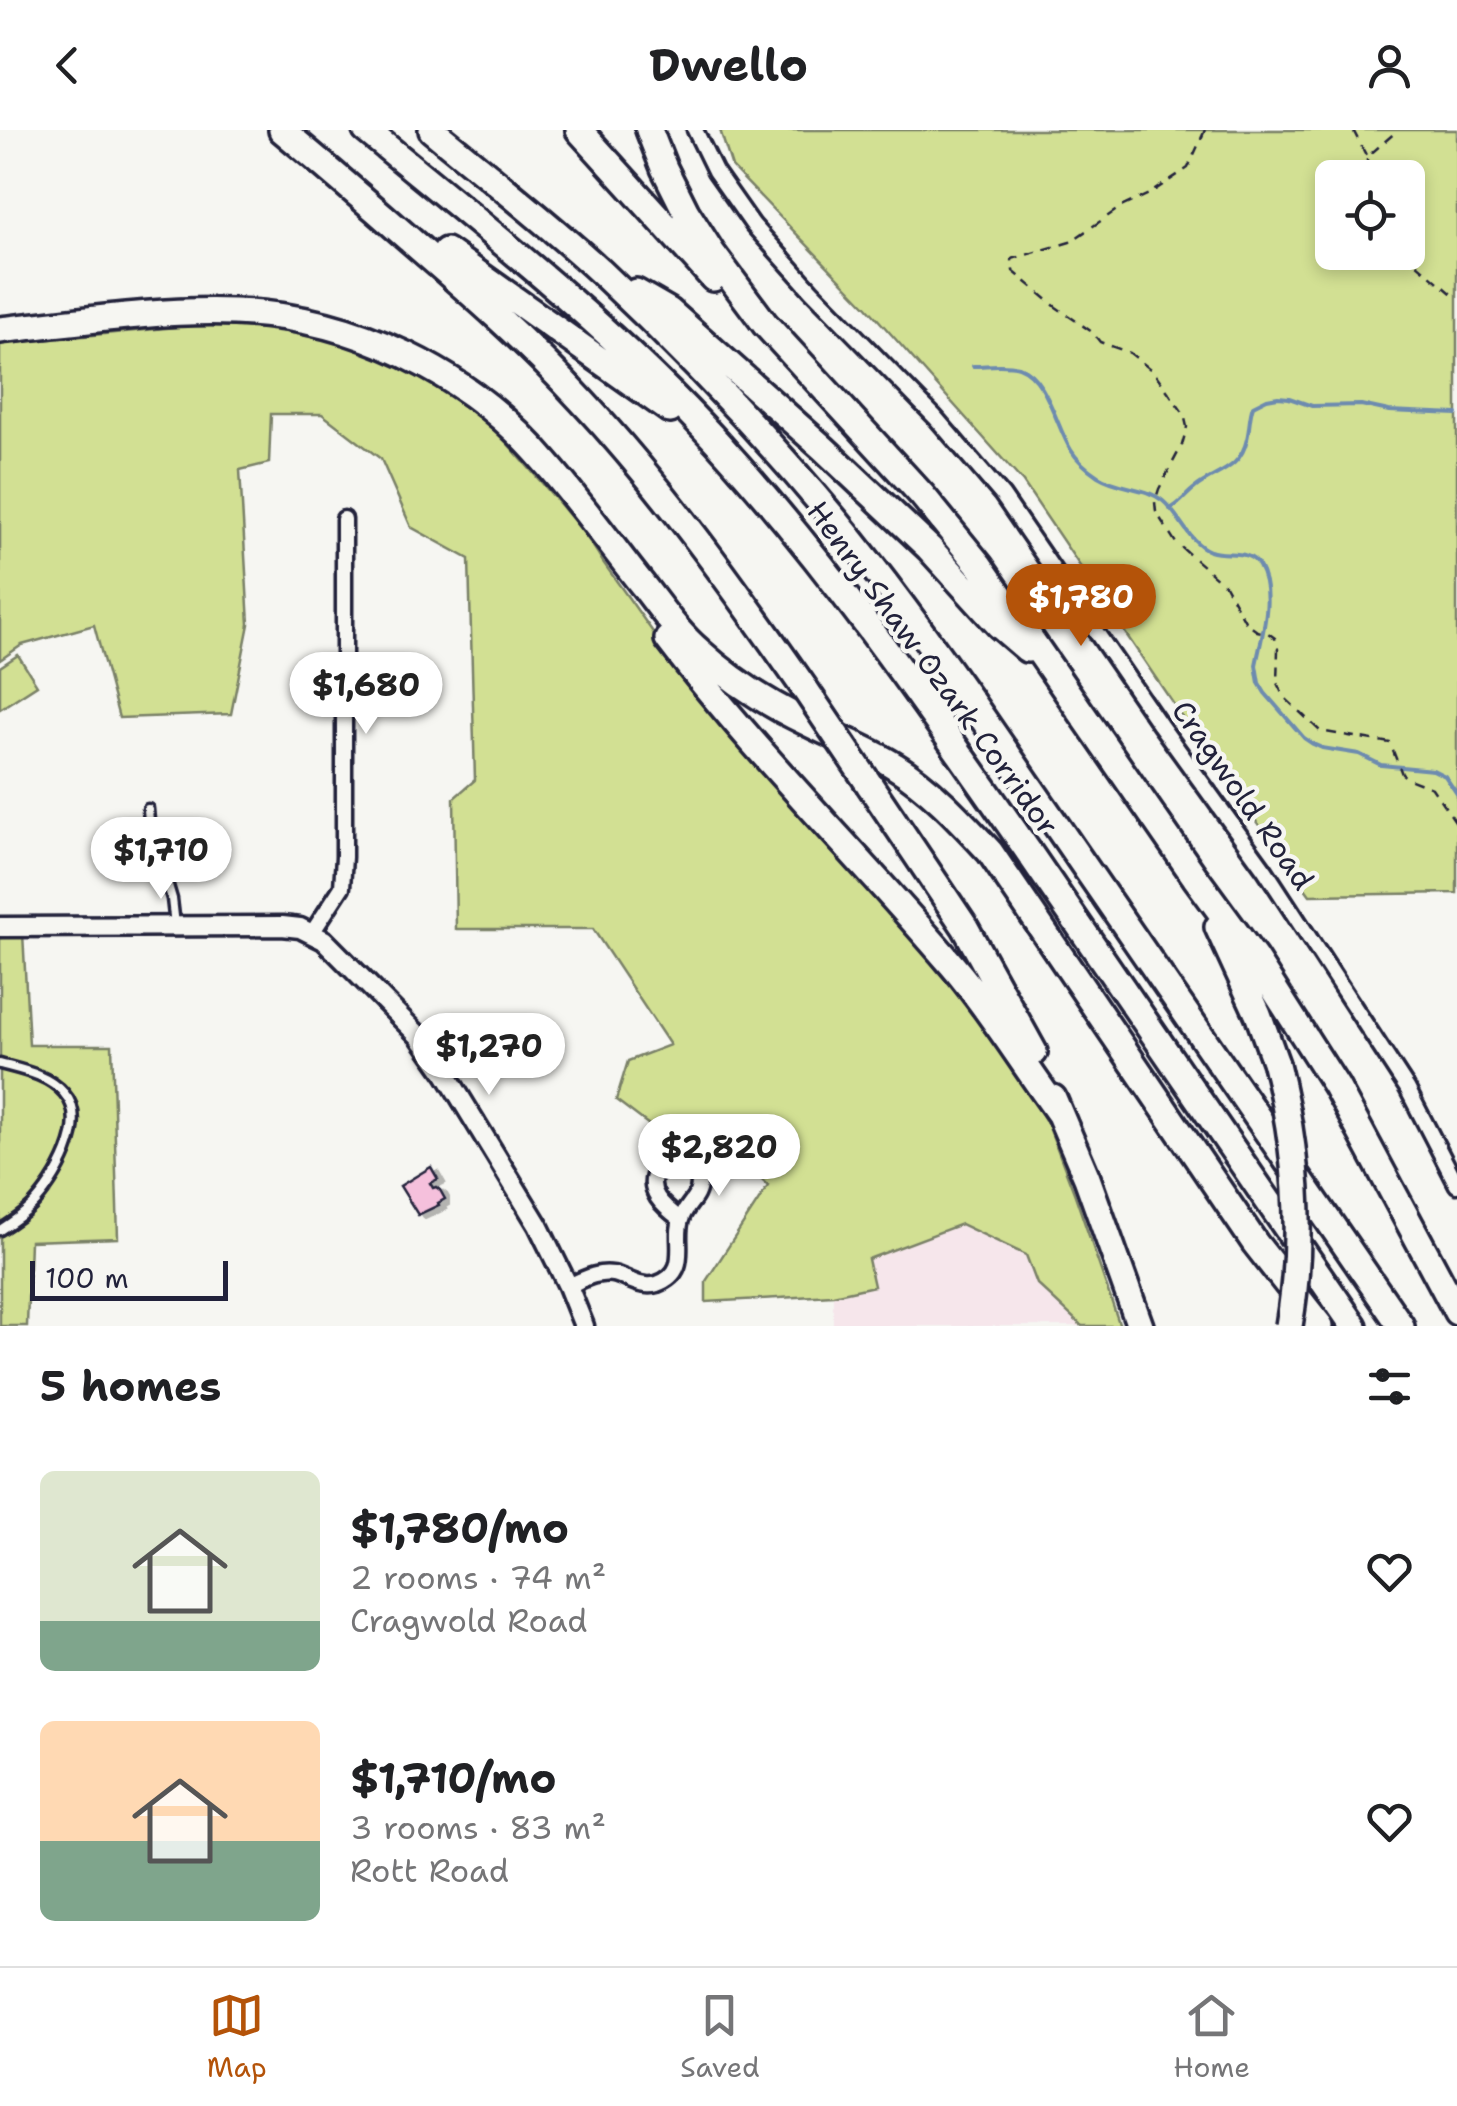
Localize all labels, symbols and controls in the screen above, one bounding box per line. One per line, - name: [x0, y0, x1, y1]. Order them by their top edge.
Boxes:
- text: Dwello: [649, 35, 808, 95]
- icon: back: [40, 38, 95, 93]
- icon: person: [1362, 38, 1417, 93]
- map controls: [1315, 160, 1425, 270]
- button: locate: [1315, 160, 1425, 270]
- street label: Henry Shaw Ozark Corridor: [798, 492, 1068, 844]
- pin: $1,780: [1000, 564, 1162, 649]
- text: $1,780: [1028, 575, 1134, 618]
- pin: $1,680: [285, 652, 447, 737]
- text: $1,680: [312, 663, 420, 706]
- street label: Cragwold Road: [1162, 692, 1324, 898]
- pin: $1,710: [80, 817, 242, 902]
- text: $1,710: [113, 828, 209, 871]
- pin: $1,270: [408, 1013, 570, 1098]
- text: $1,270: [435, 1024, 543, 1067]
- pin: $2,820: [638, 1114, 800, 1199]
- text: $2,820: [660, 1125, 778, 1168]
- scale bar: [30, 1256, 228, 1300]
- text: 100 m: [45, 1259, 129, 1297]
- text: 5 homes: [40, 1358, 221, 1414]
- icon: filters: [1362, 1359, 1417, 1414]
- text: $1,780/mo: [350, 1500, 569, 1556]
- icon: home: [120, 1511, 240, 1631]
- icon: heart: [1362, 1544, 1417, 1599]
- text: 2 rooms · 74 m²: [350, 1556, 606, 1599]
- text: Cragwold Road: [350, 1599, 588, 1642]
- text: $1,710/mo: [350, 1750, 556, 1806]
- icon: home: [120, 1761, 240, 1881]
- icon: heart: [1362, 1794, 1417, 1849]
- text: 3 rooms · 83 m²: [350, 1806, 606, 1849]
- text: Rott Road: [350, 1849, 509, 1892]
- tab: Map: [207, 1988, 267, 2086]
- tab: Saved: [680, 1988, 760, 2086]
- tab: Home: [1173, 1988, 1250, 2086]

